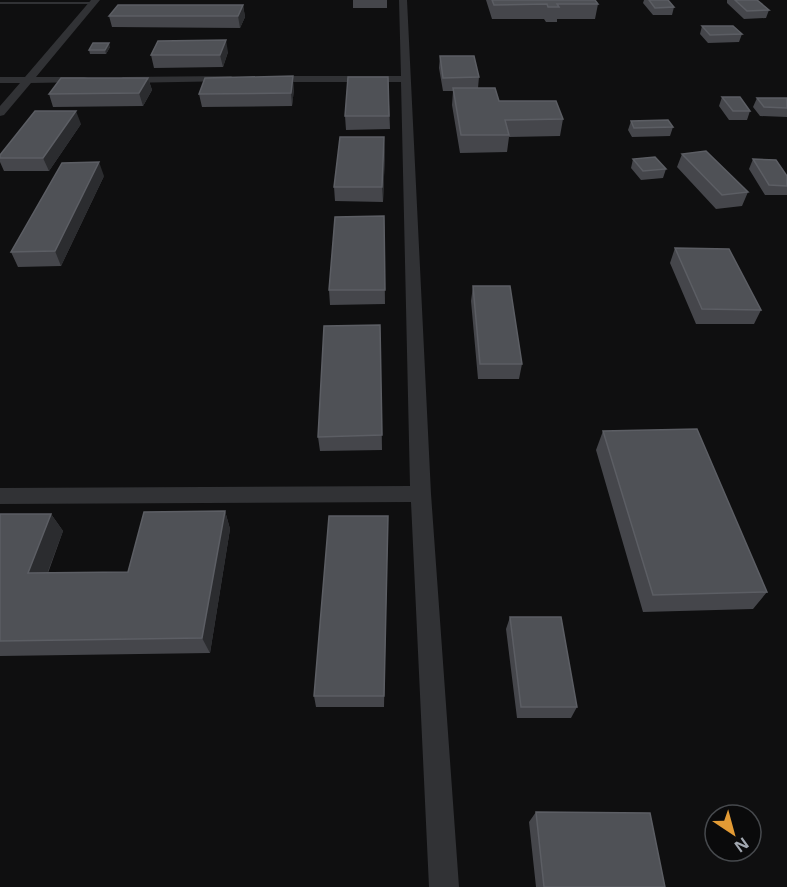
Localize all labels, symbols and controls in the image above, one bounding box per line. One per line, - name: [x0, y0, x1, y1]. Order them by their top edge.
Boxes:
- north arrow: [703, 803, 763, 863]
- text: N: [730, 832, 754, 858]

